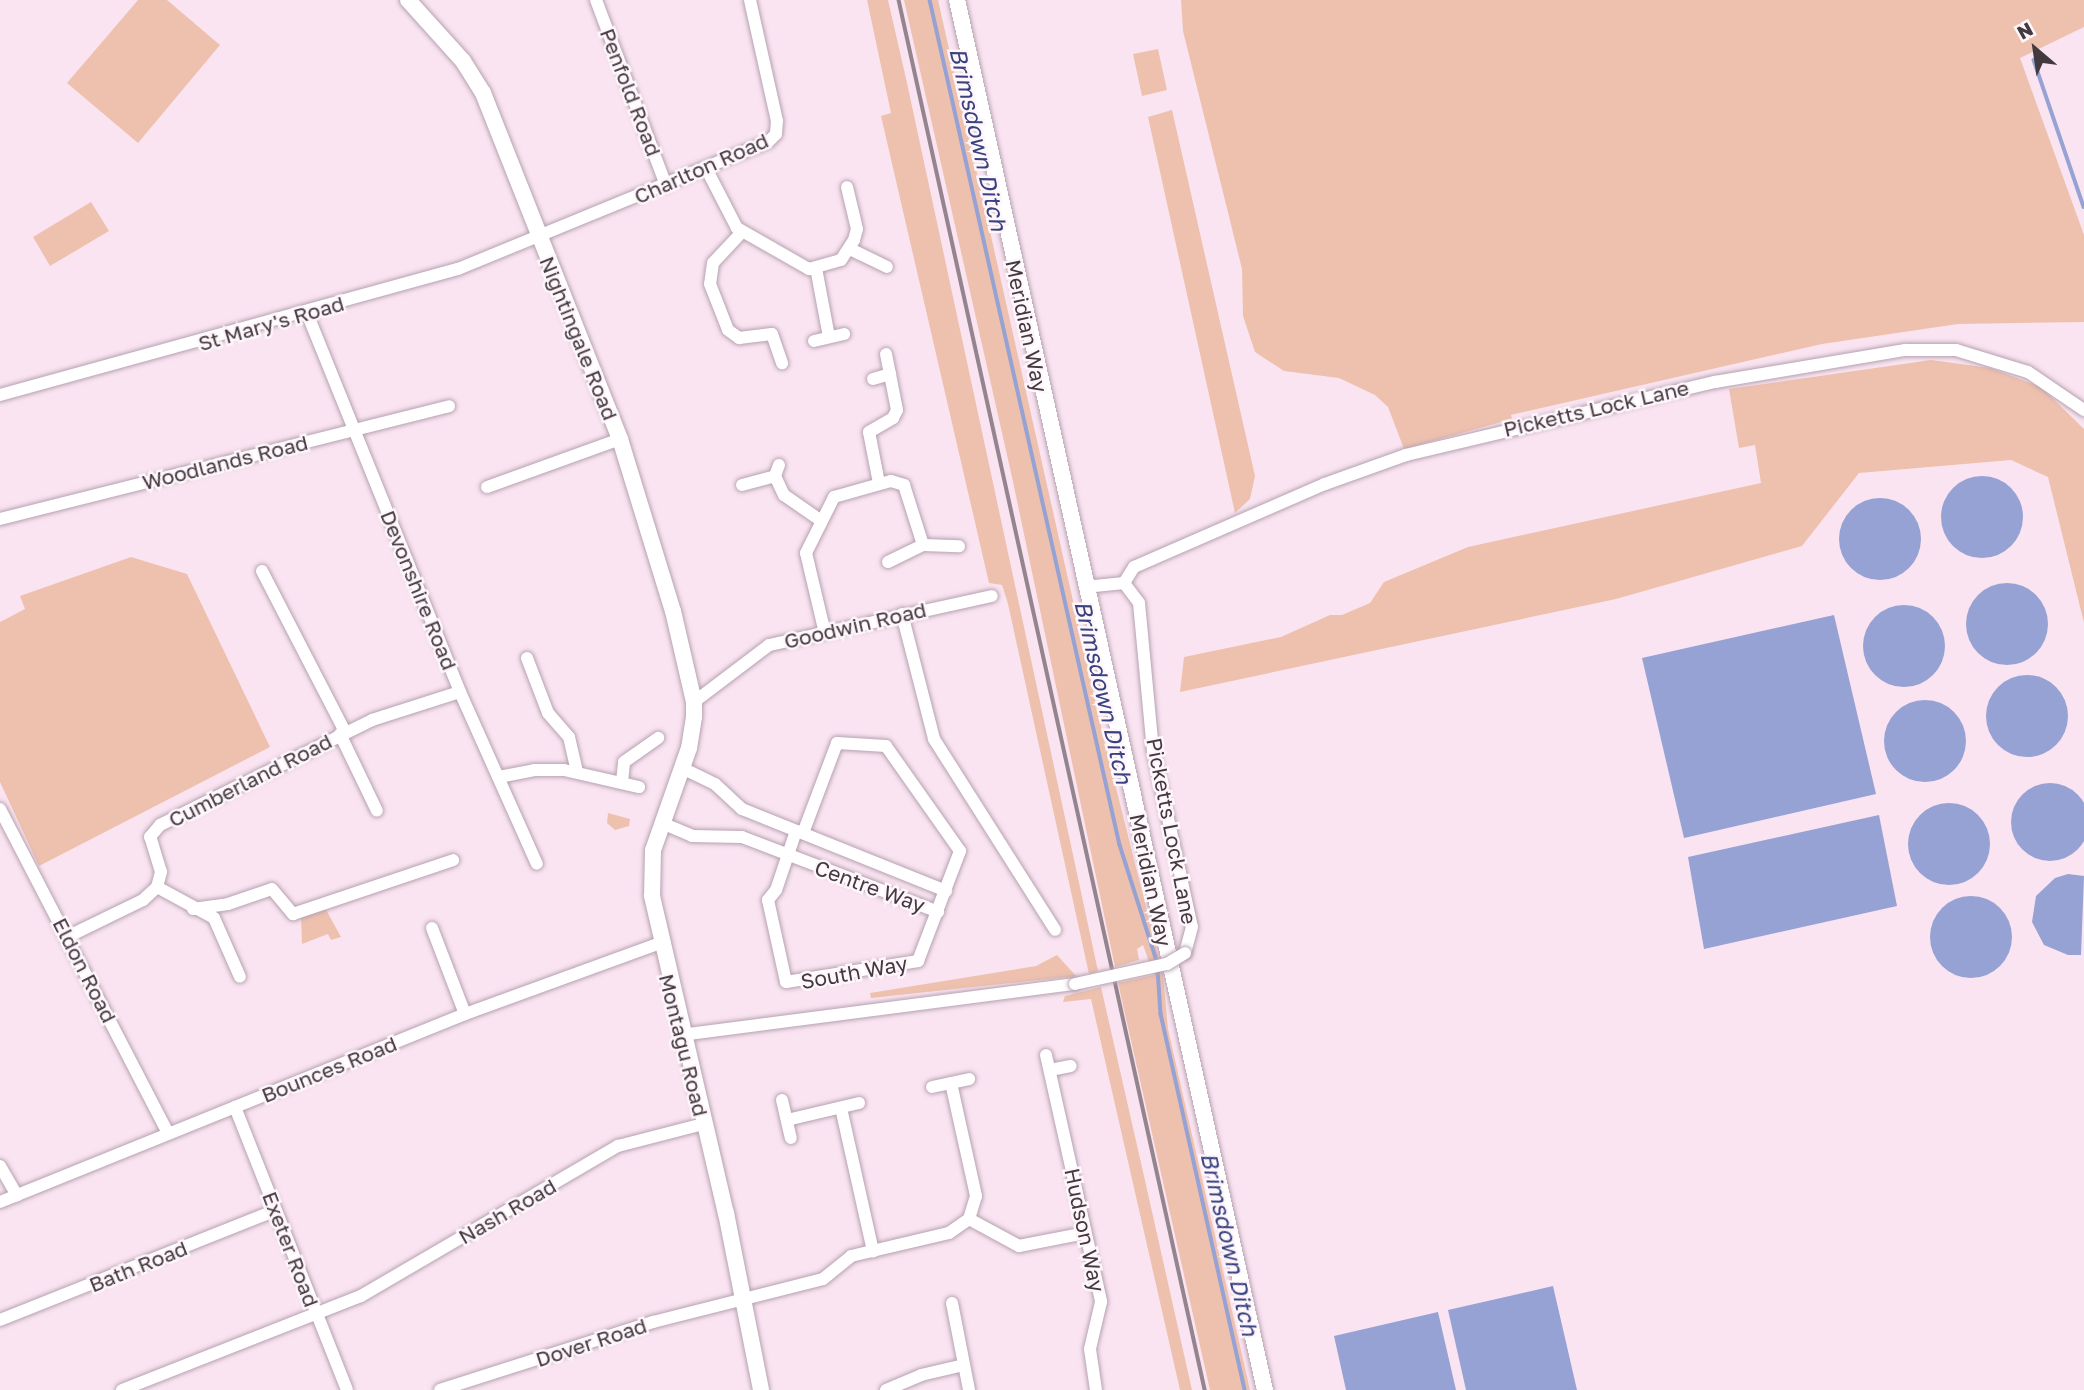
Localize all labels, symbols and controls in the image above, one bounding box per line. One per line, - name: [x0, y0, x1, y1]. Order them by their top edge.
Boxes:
- north arrow: [2000, 14, 2070, 84]
- text: N: [2013, 17, 2036, 44]
- street label: Penfold Road: [595, 25, 667, 159]
- water label: Brimsdown Ditch: [944, 45, 1014, 233]
- street label: Charlton Road: [630, 127, 772, 209]
- street label: Nightingale Road: [535, 252, 623, 424]
- street label: Meridian Way: [1001, 257, 1053, 395]
- street label: St Mary's Road: [195, 290, 347, 356]
- street label: Picketts Lock Lane: [1501, 374, 1691, 442]
- street label: Woodlands Road: [140, 429, 310, 495]
- street label: Devonshire Road: [376, 507, 462, 673]
- street label: Goodwin Road: [781, 596, 929, 654]
- water label: Brimsdown Ditch: [1069, 598, 1139, 786]
- street label: Cumberland Road: [164, 728, 336, 832]
- street label: Picketts Lock Lane: [1142, 736, 1202, 926]
- street label: Meridian Way: [1125, 811, 1177, 949]
- street label: Centre Way: [811, 854, 929, 918]
- street label: Eldon Road: [48, 913, 122, 1027]
- street label: South Way: [799, 950, 909, 994]
- street label: Montagu Road: [654, 971, 714, 1119]
- street label: Bounces Road: [258, 1030, 400, 1108]
- water label: Brimsdown Ditch: [1195, 1150, 1265, 1338]
- street label: Hudson Way: [1060, 1166, 1110, 1294]
- street label: Nash Road: [454, 1173, 560, 1249]
- street label: Exeter Road: [257, 1188, 325, 1310]
- street label: Bath Road: [85, 1235, 191, 1297]
- street label: Dover Road: [532, 1312, 650, 1372]

